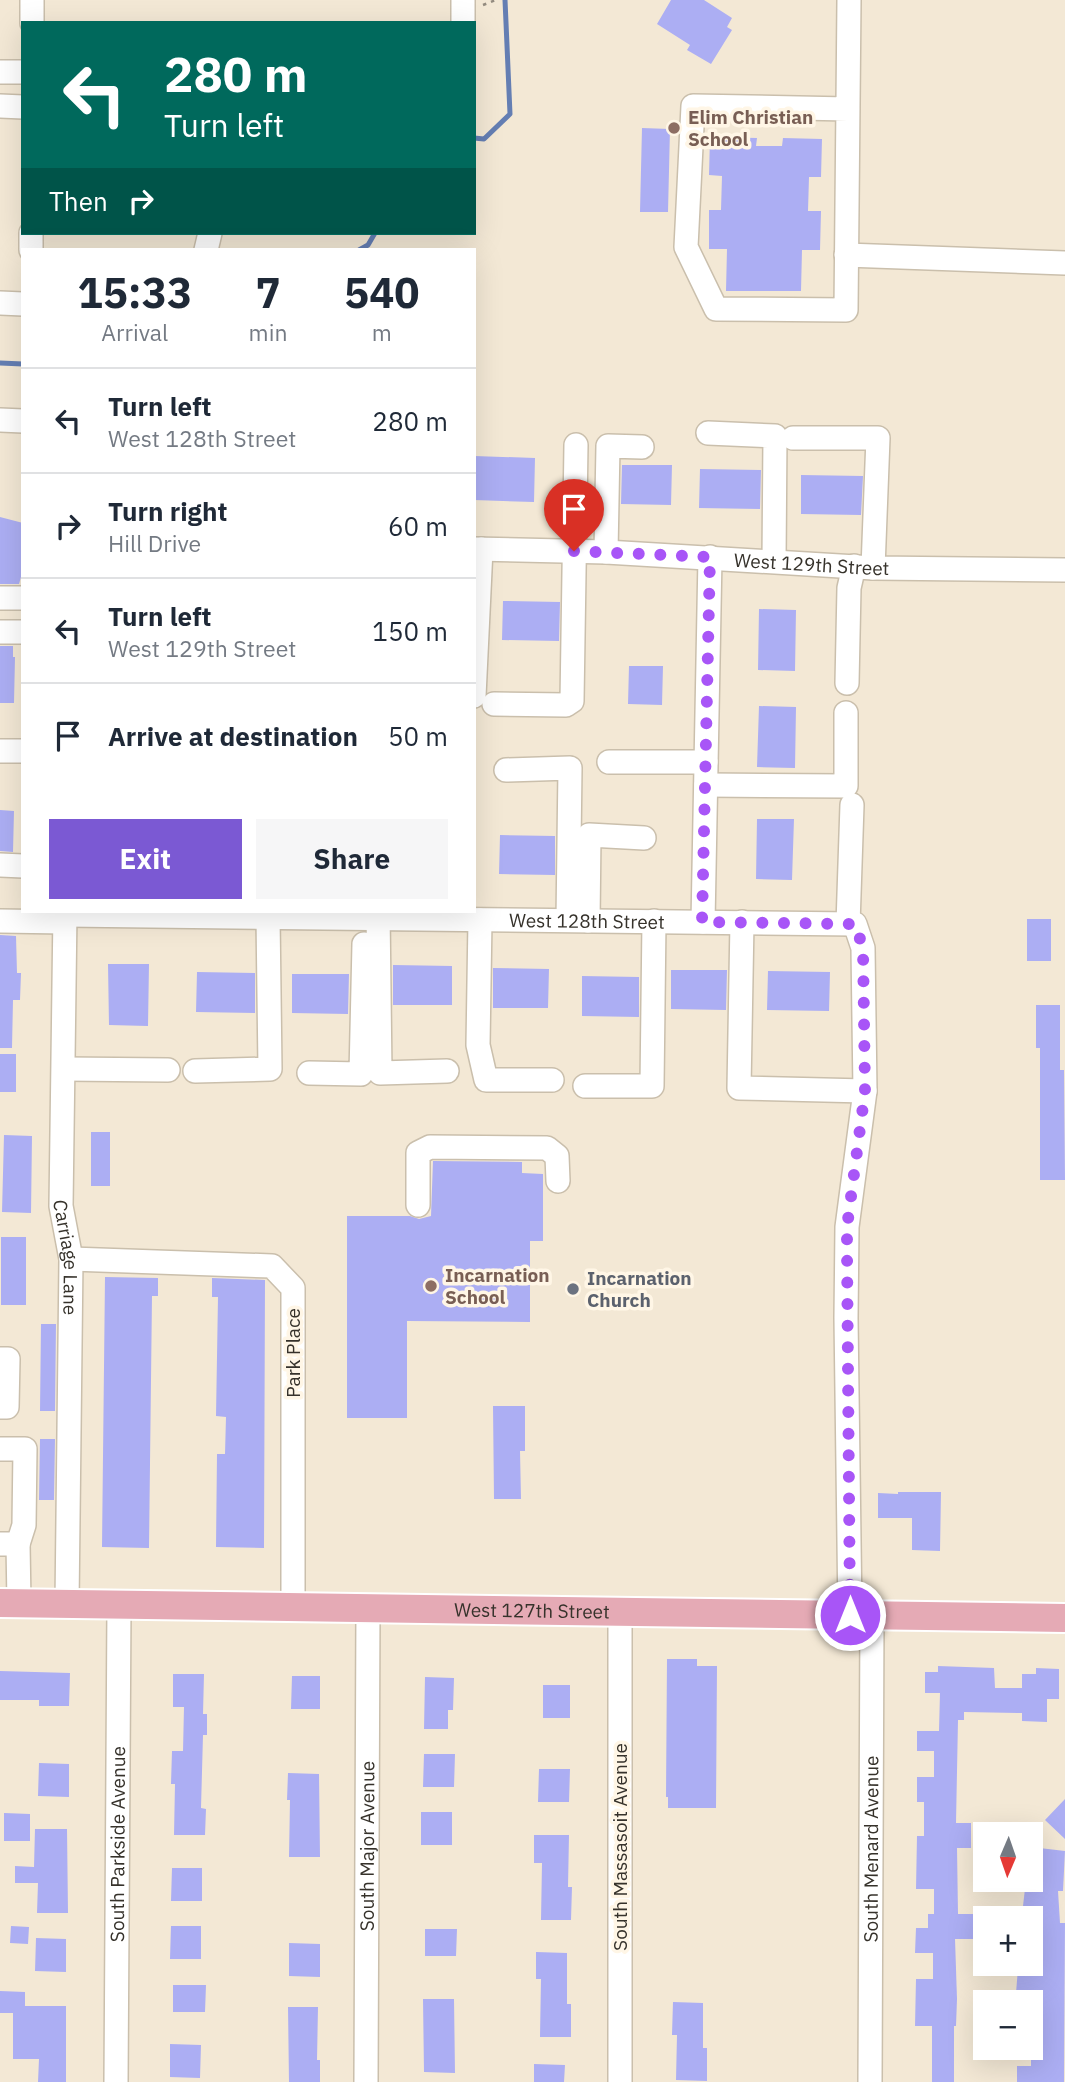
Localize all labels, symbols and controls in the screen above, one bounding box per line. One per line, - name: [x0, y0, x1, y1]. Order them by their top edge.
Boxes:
- text: 280 m: [164, 42, 308, 105]
- icon: left: [49, 49, 140, 140]
- text: Turn left: [164, 104, 284, 146]
- place label: Elim Christian School: [688, 105, 813, 151]
- marker: Elim Christian School: [666, 120, 682, 136]
- icon: right: [122, 182, 160, 220]
- text: Then: [49, 184, 108, 218]
- text: 15:33: [77, 265, 192, 320]
- text: 7: [255, 265, 281, 320]
- text: 540: [344, 265, 420, 320]
- text: Arrival: [101, 317, 168, 347]
- text: min: [249, 317, 287, 347]
- text: m: [372, 317, 392, 347]
- text: Turn left: [108, 389, 211, 423]
- icon: left: [49, 402, 87, 440]
- text: 280 m: [372, 404, 448, 438]
- text: West 128th Street: [108, 423, 296, 453]
- pin: [544, 479, 604, 551]
- icon: arrive: [555, 490, 593, 528]
- text: Turn right: [108, 494, 227, 528]
- icon: right: [49, 507, 87, 545]
- text: 60 m: [388, 509, 448, 543]
- text: Hill Drive: [108, 528, 201, 558]
- street label: West 129th Street: [733, 548, 889, 580]
- text: Turn left: [108, 599, 211, 633]
- icon: left: [49, 612, 87, 650]
- text: 150 m: [372, 614, 448, 648]
- text: West 129th Street: [108, 633, 296, 663]
- icon: arrive: [49, 717, 87, 755]
- text: Arrive at destination: [108, 719, 358, 753]
- text: 50 m: [388, 719, 448, 753]
- button: Exit: [49, 819, 242, 899]
- button: Share: [256, 819, 448, 899]
- street label: West 128th Street: [509, 908, 665, 934]
- street label: Carriage Lane: [49, 1200, 83, 1315]
- place label: Incarnation School: [445, 1263, 550, 1309]
- place label: Incarnation Church: [587, 1266, 692, 1312]
- marker: Incarnation School: [423, 1278, 439, 1294]
- marker: Incarnation Church: [565, 1281, 581, 1297]
- street label: Park Place: [281, 1308, 305, 1398]
- position arrow: [813, 1578, 887, 1652]
- street label: West 127th Street: [454, 1597, 610, 1624]
- street label: South Massasoit Avenue: [608, 1743, 632, 1951]
- street label: South Parkside Avenue: [105, 1746, 130, 1942]
- street label: South Menard Avenue: [859, 1755, 883, 1943]
- street label: South Major Avenue: [355, 1761, 379, 1931]
- north arrow: [973, 1822, 1043, 1892]
- map controls: [973, 1822, 1043, 2060]
- button: +: [973, 1906, 1043, 1976]
- button: −: [973, 1990, 1043, 2060]

